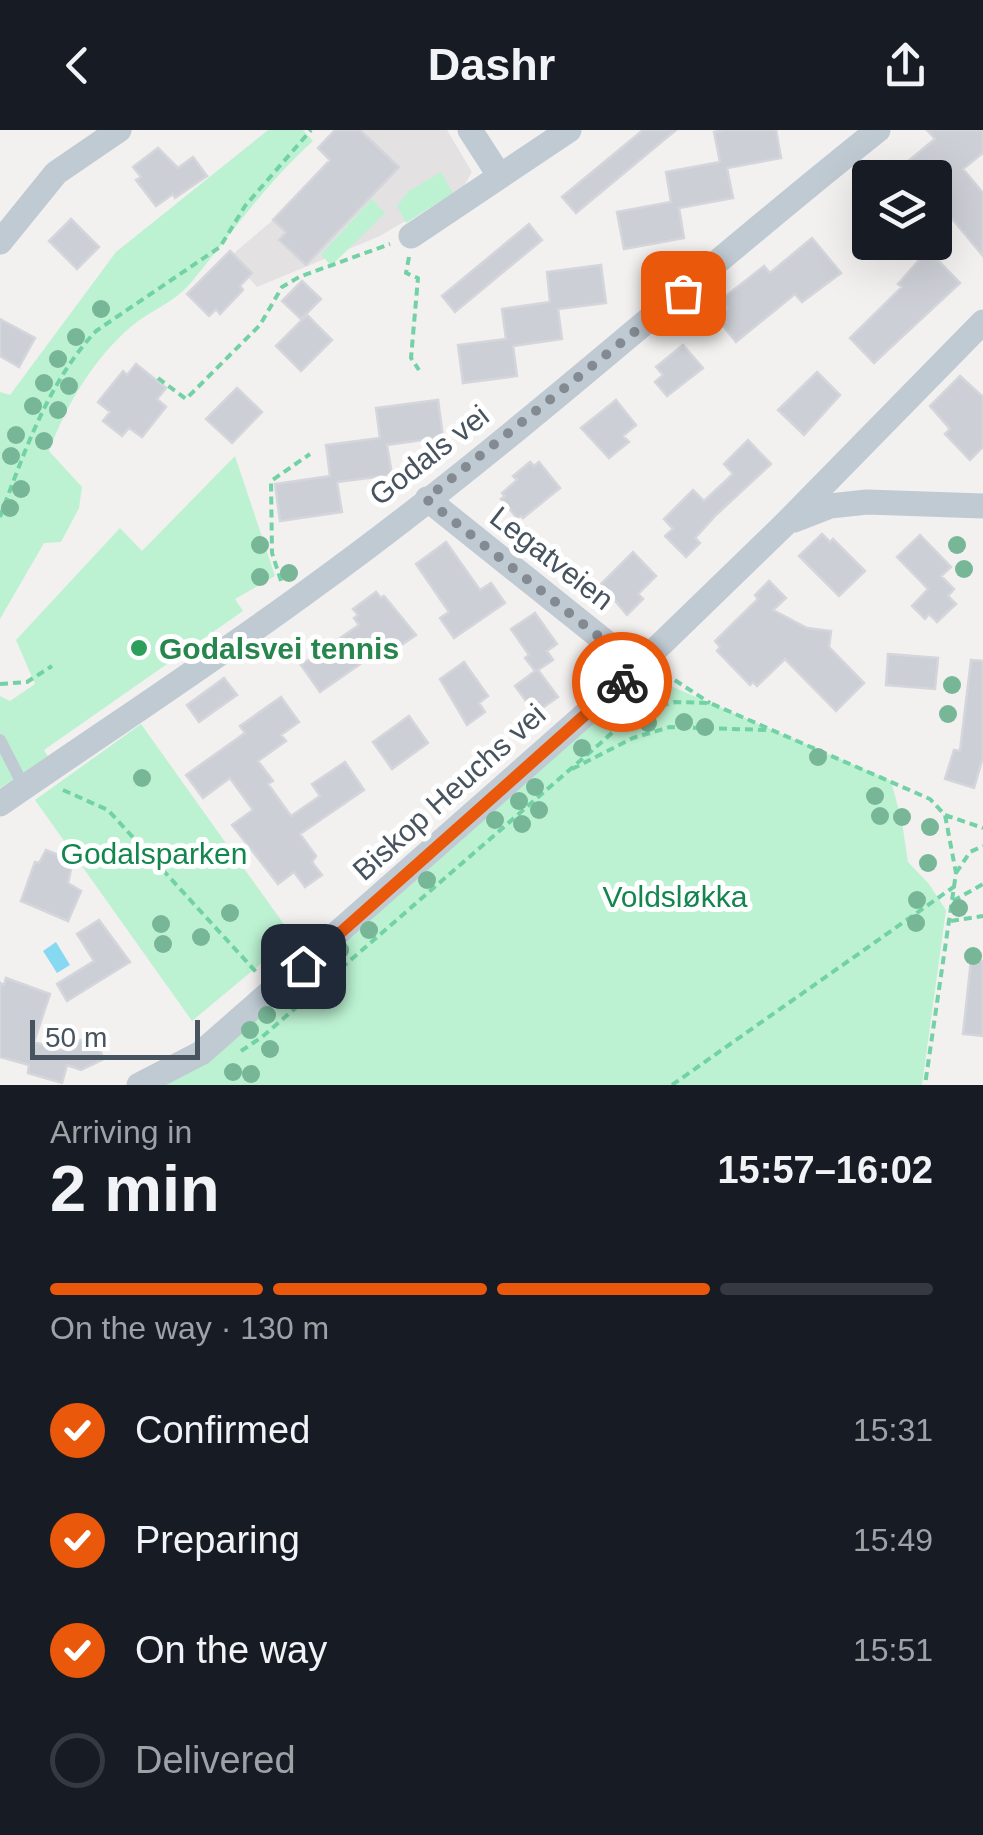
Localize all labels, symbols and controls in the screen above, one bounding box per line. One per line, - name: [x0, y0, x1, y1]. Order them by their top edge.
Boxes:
- icon: back: [50, 38, 105, 93]
- icon: share: [878, 38, 933, 93]
- text: Dashr: [428, 39, 555, 90]
- map controls: [852, 160, 952, 260]
- button: layers: [852, 160, 952, 260]
- pin: [641, 251, 726, 336]
- icon: bag: [656, 266, 711, 321]
- street label: Godals vei: [363, 398, 495, 512]
- street label: Legatveien: [484, 500, 620, 616]
- place label: Godalsvei tennis: [159, 632, 399, 665]
- courier: [572, 632, 672, 732]
- marker: Godalsvei tennis: [128, 637, 150, 659]
- icon: bike: [595, 655, 650, 710]
- street label: Biskop Heuchs vei: [346, 697, 552, 887]
- park label: Godalsparken: [61, 837, 247, 870]
- park label: Voldsløkka: [602, 880, 748, 913]
- pin: [261, 924, 346, 1009]
- icon: home: [276, 939, 331, 994]
- scale bar: [30, 1015, 200, 1060]
- text: 50 m: [45, 1022, 107, 1053]
- text: Arriving in: [50, 1114, 192, 1150]
- text: 15:57–16:02: [717, 1149, 933, 1191]
- text: 2 min: [50, 1152, 220, 1225]
- text: On the way · 130 m: [50, 1310, 329, 1346]
- icon: check: [50, 1403, 105, 1458]
- text: Confirmed: [135, 1409, 310, 1451]
- text: 15:31: [853, 1412, 933, 1448]
- icon: check: [50, 1513, 105, 1568]
- text: Preparing: [135, 1519, 300, 1561]
- text: 15:49: [853, 1522, 933, 1558]
- icon: check: [50, 1623, 105, 1678]
- text: On the way: [135, 1629, 327, 1671]
- text: 15:51: [853, 1632, 933, 1668]
- text: Delivered: [135, 1739, 296, 1781]

